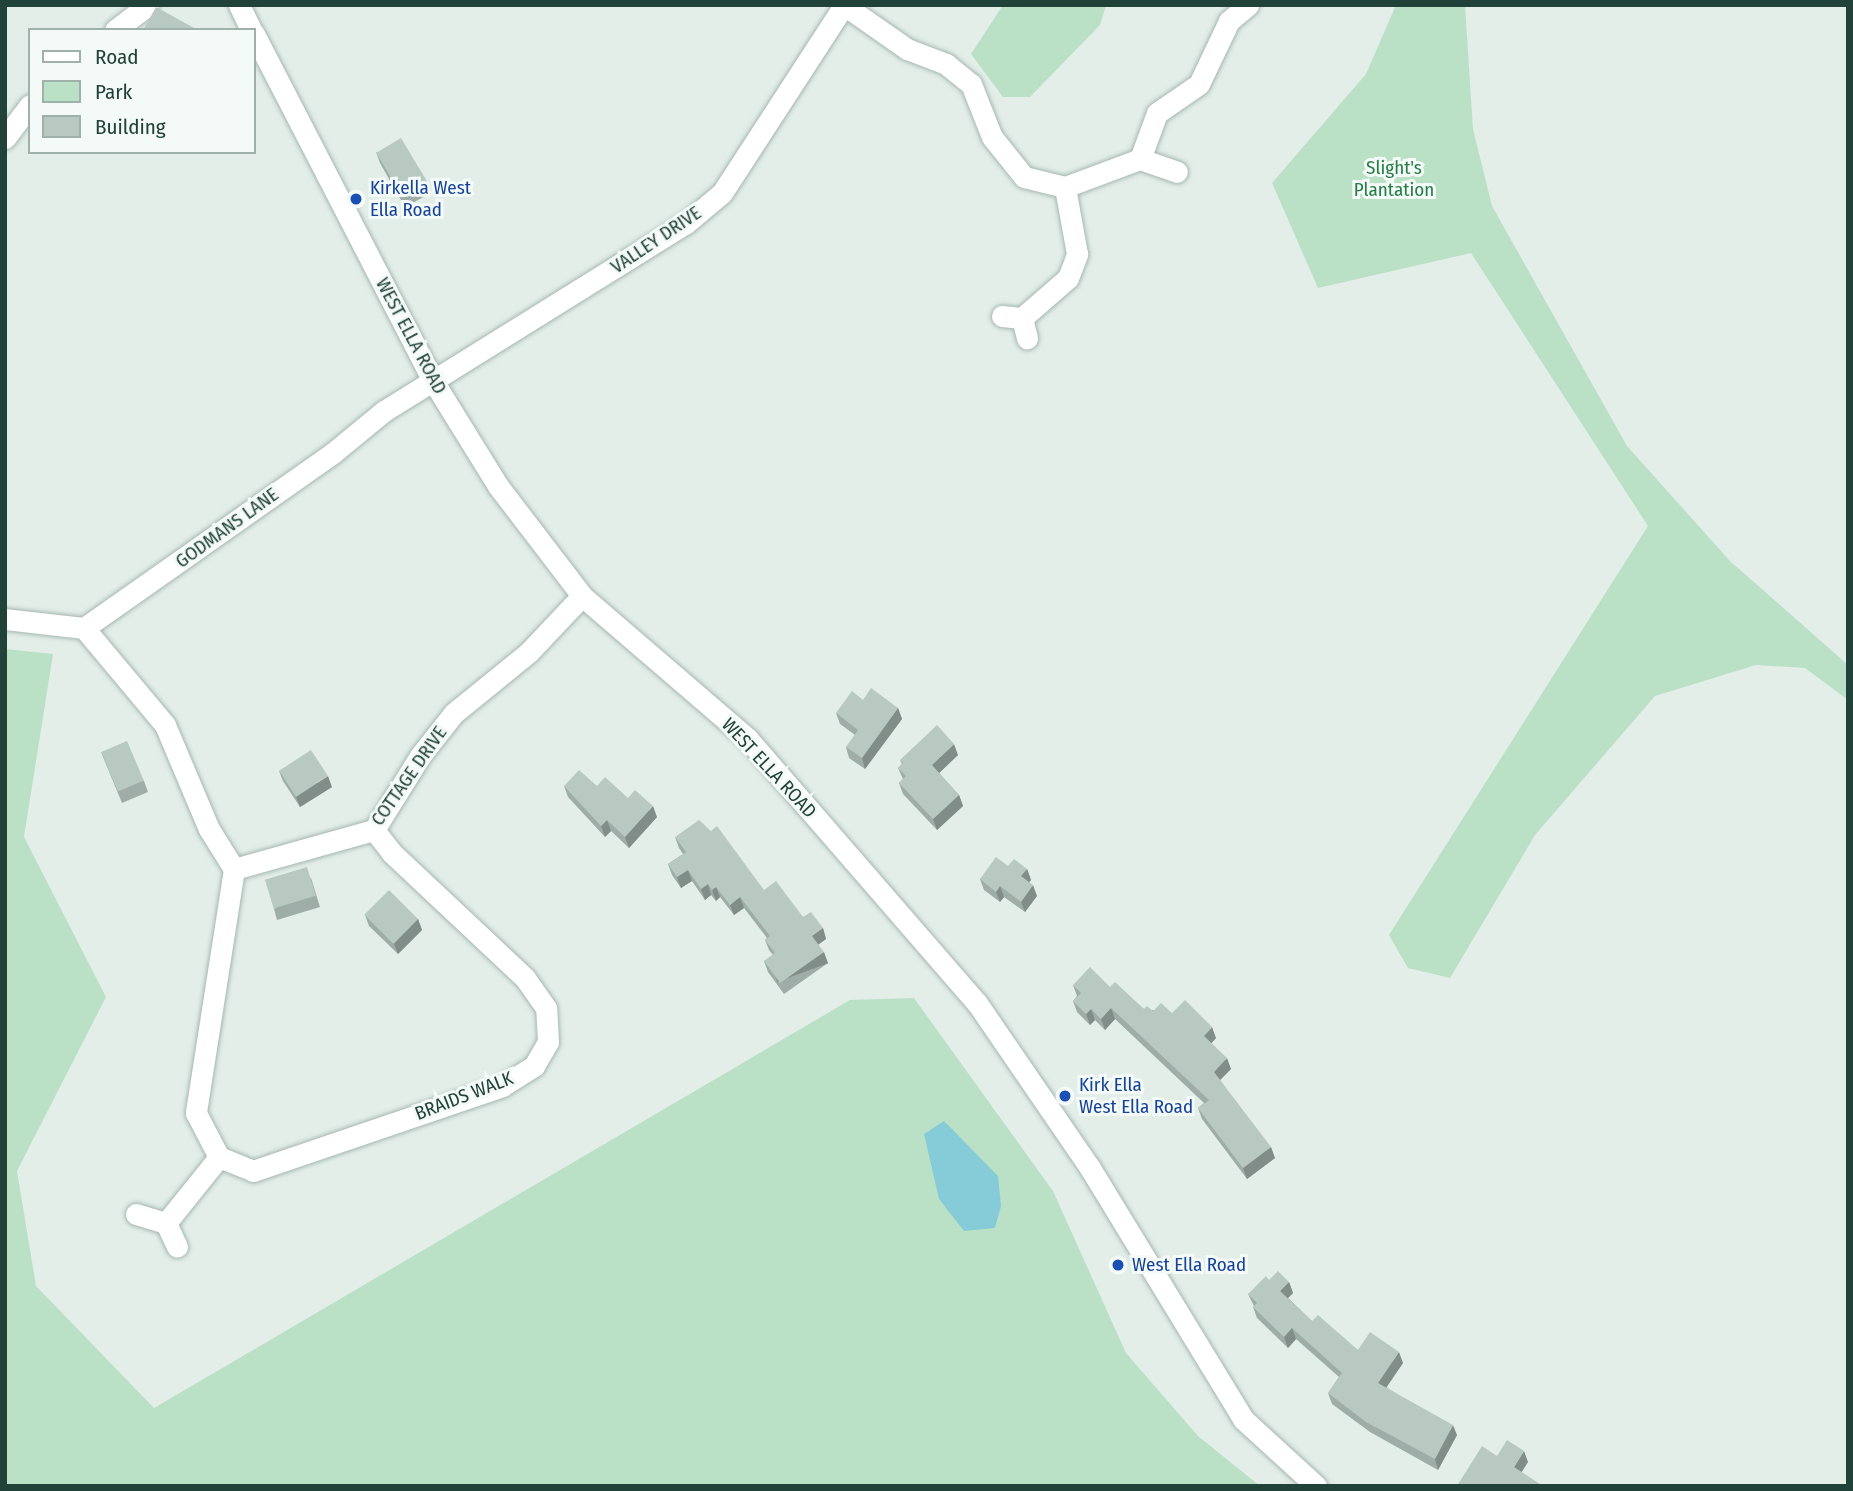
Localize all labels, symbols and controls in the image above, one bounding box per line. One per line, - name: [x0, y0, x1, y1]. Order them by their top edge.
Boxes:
- legend: [28, 28, 256, 154]
- text: Road: [95, 44, 139, 70]
- text: Park: [95, 79, 132, 105]
- text: Building: [95, 114, 166, 140]
- park label: Slight's Plantation: [1354, 157, 1434, 201]
- place label: Kirkella West Ella Road: [370, 177, 471, 221]
- marker: Kirkella West Ella Road: [348, 191, 364, 207]
- street label: VALLEY DRIVE: [607, 201, 705, 279]
- street label: WEST ELLA ROAD: [371, 274, 451, 398]
- street label: GODMANS LANE: [171, 483, 283, 573]
- street label: WEST ELLA ROAD: [717, 713, 821, 823]
- street label: COTTAGE DRIVE: [366, 722, 452, 830]
- street label: BRAIDS WALK: [412, 1067, 516, 1125]
- place label: Kirk Ella West Ella Road: [1079, 1074, 1193, 1118]
- marker: Kirk Ella West Ella Road: [1057, 1088, 1073, 1104]
- place label: West Ella Road: [1132, 1254, 1246, 1276]
- marker: West Ella Road: [1110, 1257, 1126, 1273]

